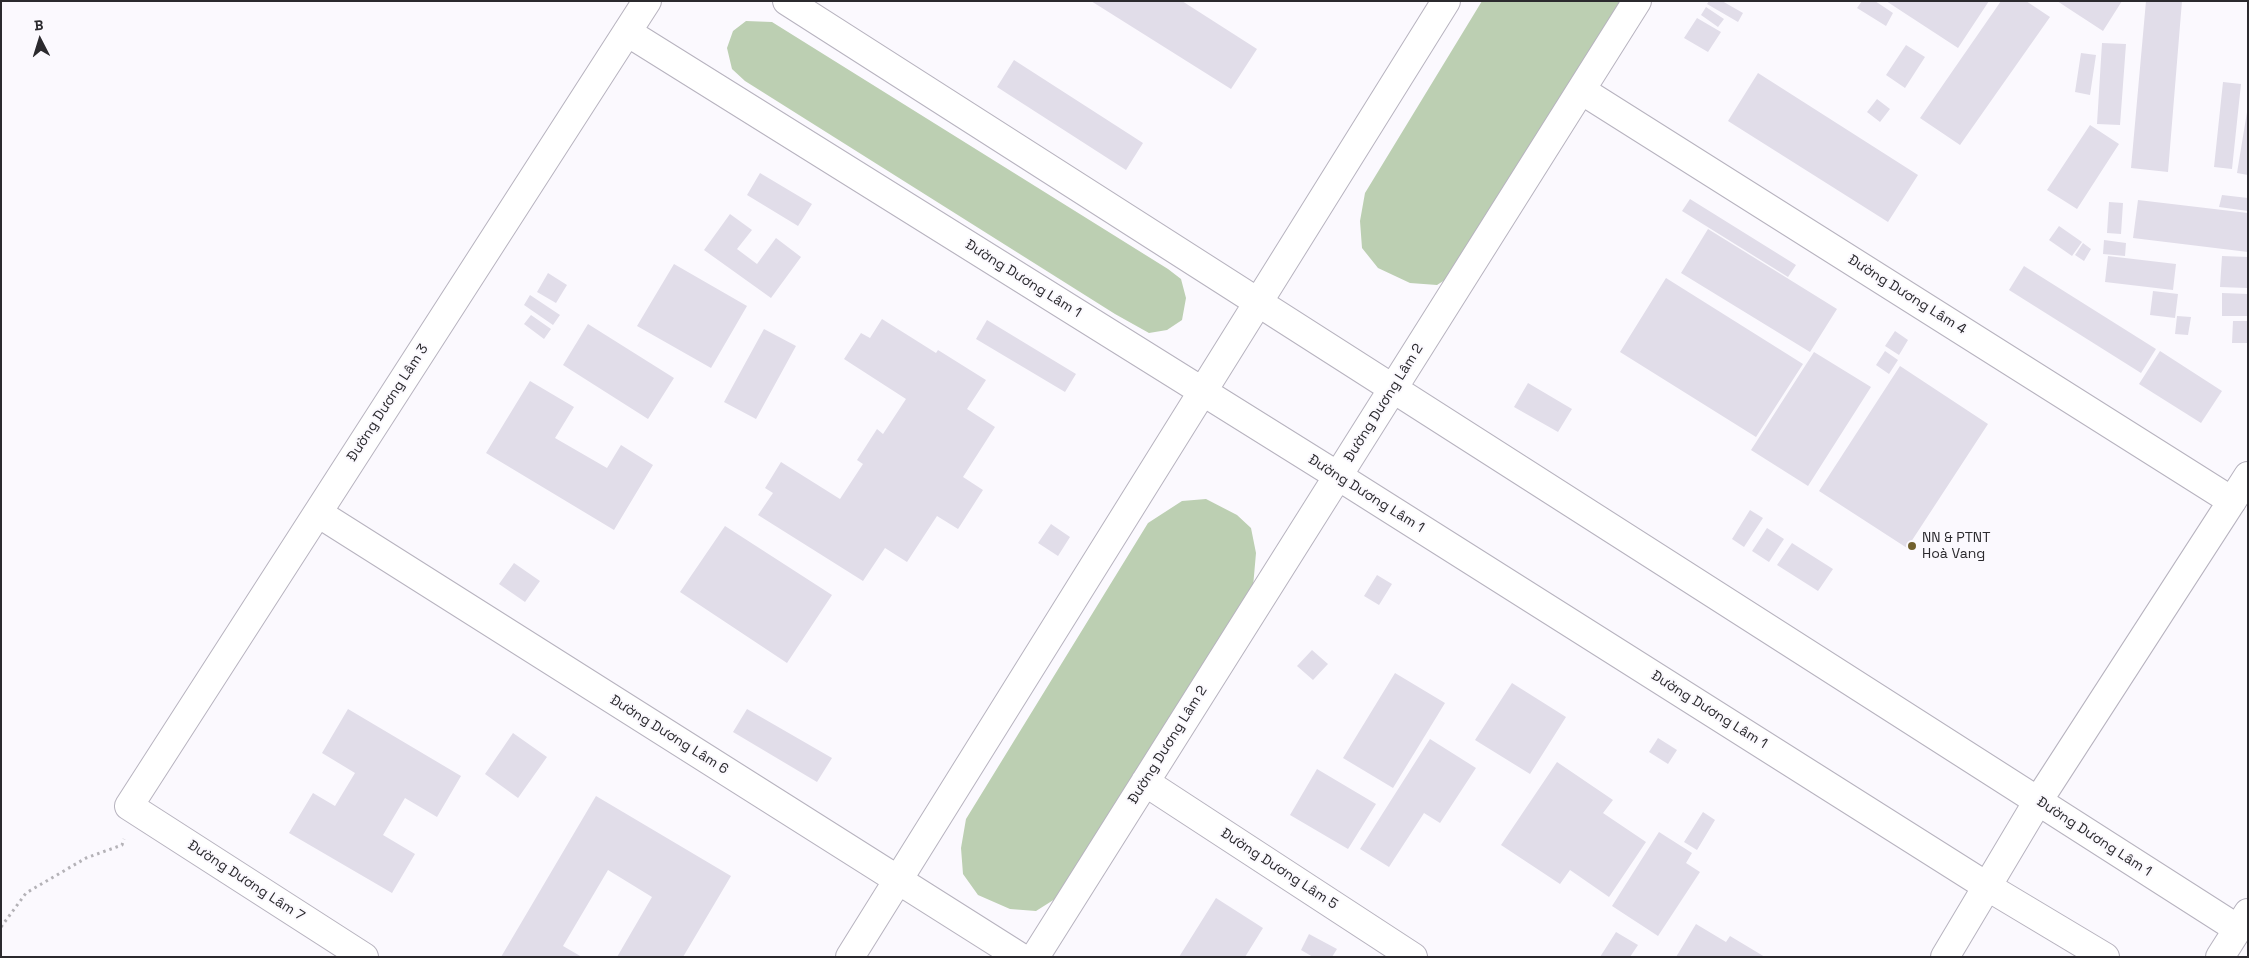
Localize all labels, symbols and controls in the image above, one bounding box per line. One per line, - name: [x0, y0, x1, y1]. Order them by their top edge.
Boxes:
- north arrow: [15, 15, 65, 65]
- text: B: [33, 16, 44, 34]
- street label: Đường Dương Lâm 1: [962, 237, 1084, 321]
- street label: Đường Dương Lâm 4: [1845, 252, 1969, 338]
- street label: Đường Dương Lâm 3: [344, 341, 432, 465]
- street label: Đường Dương Lâm 2: [1341, 341, 1427, 465]
- street label: Đường Dương Lâm 1: [1305, 452, 1427, 536]
- place label: NN & PTNT Hoà Vang: [1922, 530, 1990, 562]
- marker: NN & PTNT Hoà Vang: [1906, 540, 1918, 552]
- street label: Đường Dương Lâm 1: [1648, 668, 1770, 752]
- street label: Đường Dương Lâm 2: [1125, 683, 1211, 807]
- street label: Đường Dương Lâm 6: [607, 692, 731, 778]
- street label: Đường Dương Lâm 1: [2033, 794, 2155, 880]
- street label: Đường Dương Lâm 5: [1217, 825, 1341, 913]
- street label: Đường Dương Lâm 7: [185, 837, 307, 925]

